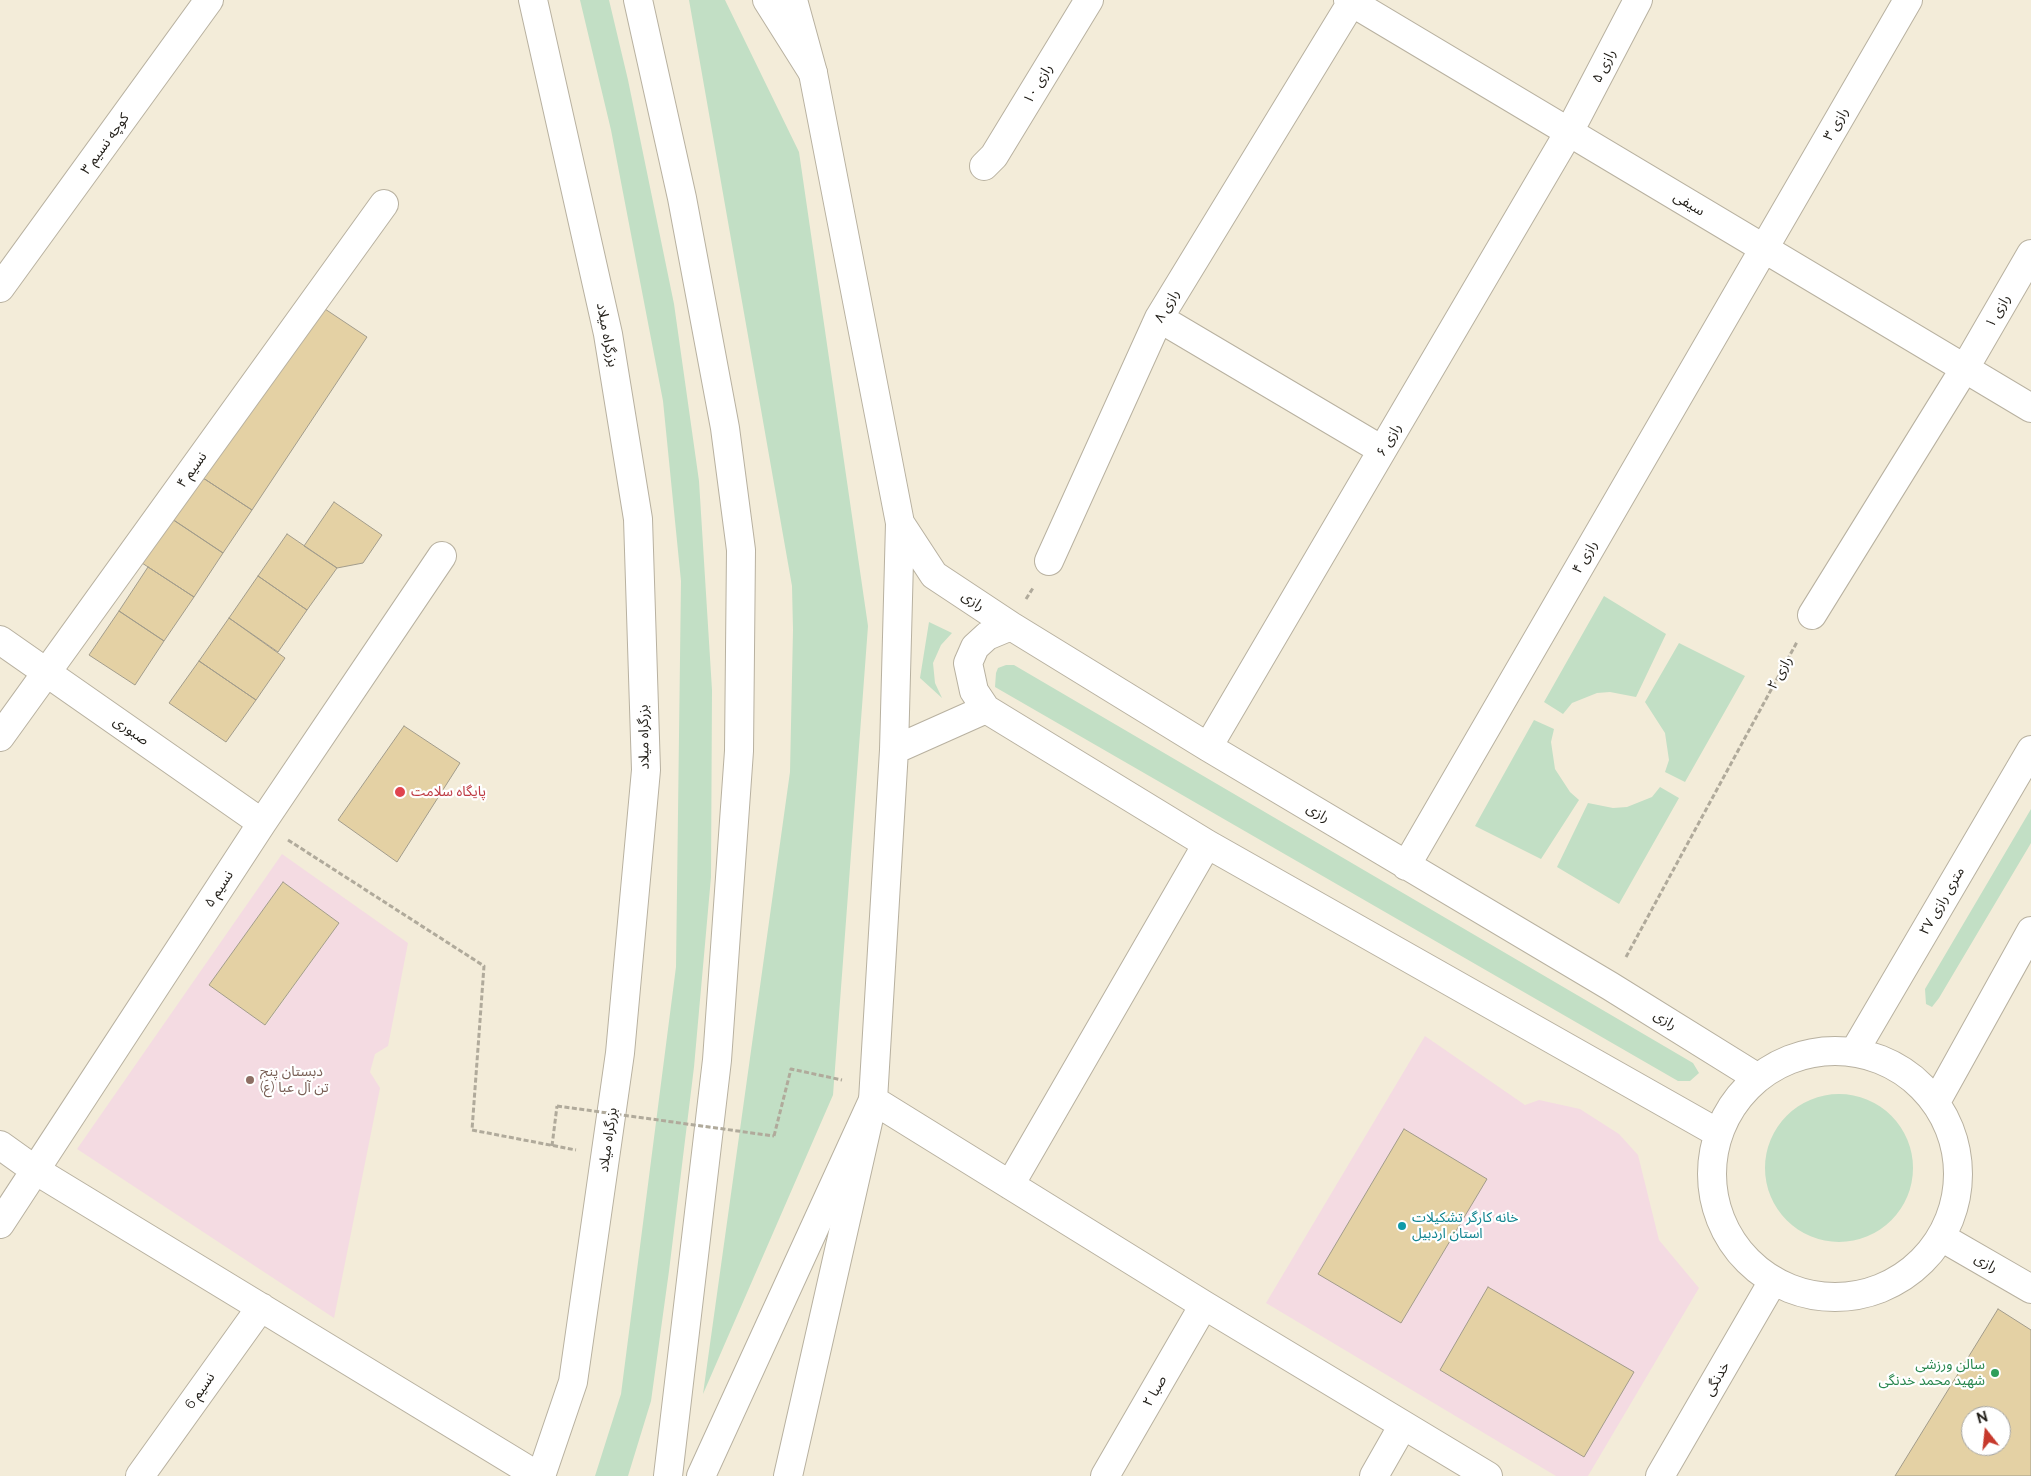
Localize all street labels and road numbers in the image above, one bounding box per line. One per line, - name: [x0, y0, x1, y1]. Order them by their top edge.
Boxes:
- street label: رازی ۵: [1588, 46, 1620, 86]
- street label: رازی ۱۰: [1020, 61, 1056, 107]
- street label: رازی ۳: [1820, 104, 1852, 144]
- street label: کوچه نسیم ۳: [77, 110, 133, 178]
- street label: سیفی: [1670, 188, 1708, 220]
- street label: رازی ۸: [1151, 286, 1183, 326]
- street label: رازی ۱: [1982, 291, 2014, 331]
- street label: بزرگراه میلاد: [593, 301, 621, 369]
- street label: رازی ۶: [1373, 420, 1405, 460]
- street label: نسیم ۴: [173, 449, 211, 491]
- street label: رازی ۴: [1569, 537, 1601, 577]
- street label: رازی: [958, 587, 988, 615]
- street label: رازی ۲: [1764, 653, 1796, 693]
- street label: بزرگراه میلاد: [635, 704, 653, 770]
- street label: صبوری: [110, 713, 152, 749]
- street label: رازی: [1303, 800, 1333, 826]
- street label: ۲۷ متری رازی: [1916, 864, 1968, 938]
- street label: نسیم ۵: [201, 868, 237, 910]
- street label: رازی: [1650, 1007, 1680, 1033]
- street label: بزرگراه میلاد: [595, 1107, 621, 1173]
- street label: رازی: [1971, 1250, 2001, 1276]
- street label: خدنگی: [1701, 1359, 1733, 1399]
- street label: نسیم 6: [181, 1369, 219, 1413]
- street label: صبا ۲: [1139, 1372, 1171, 1410]

